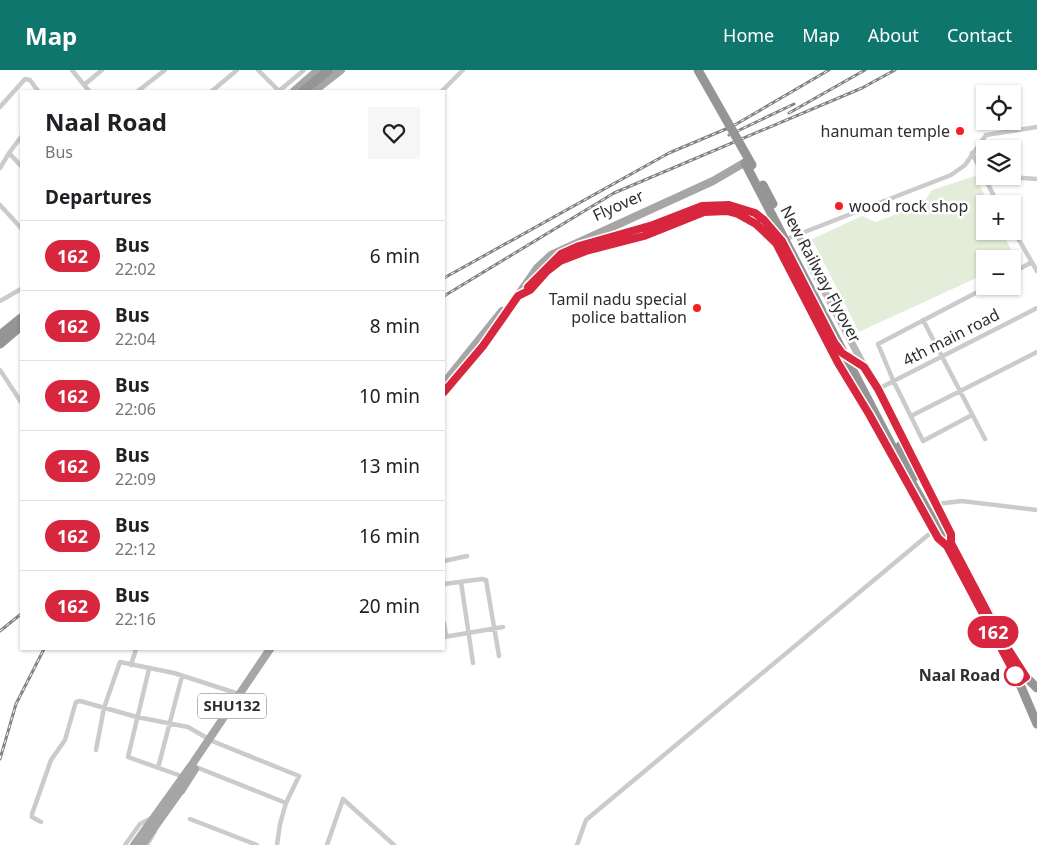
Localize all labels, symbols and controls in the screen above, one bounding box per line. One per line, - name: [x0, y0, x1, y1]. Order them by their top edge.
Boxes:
- text: Map: [25, 19, 77, 52]
- text: Home: [723, 23, 774, 47]
- text: Map: [802, 23, 840, 47]
- text: About: [868, 23, 919, 47]
- text: Contact: [947, 23, 1012, 47]
- map controls: [976, 85, 1021, 295]
- button: locate: [976, 85, 1021, 130]
- text: Naal Road: [45, 105, 167, 138]
- button: heart: [368, 107, 420, 159]
- place label: hanuman temple: [821, 120, 950, 142]
- marker: hanuman temple: [954, 125, 966, 137]
- button: layers: [976, 140, 1021, 185]
- text: Bus: [45, 141, 73, 163]
- text: Departures: [45, 184, 152, 210]
- street label: Flyover: [589, 184, 647, 226]
- place label: wood rock shop: [849, 195, 968, 217]
- button: +: [976, 195, 1021, 240]
- marker: wood rock shop: [833, 200, 845, 212]
- street label: New Railway Flyover: [776, 202, 867, 347]
- text: Bus: [115, 232, 150, 258]
- text: 6 min: [370, 243, 420, 269]
- text: 162: [57, 244, 88, 268]
- button: −: [976, 250, 1021, 295]
- text: 22:02: [115, 258, 156, 280]
- place label: Tamil nadu special police battalion: [549, 288, 687, 328]
- text: Bus: [115, 302, 150, 328]
- marker: Tamil nadu special police battalion: [691, 302, 703, 314]
- street label: 4th main road: [899, 303, 1003, 371]
- text: 8 min: [370, 313, 420, 339]
- text: 162: [57, 314, 88, 338]
- text: 22:04: [115, 328, 156, 350]
- text: Bus: [115, 372, 150, 398]
- text: 10 min: [359, 383, 420, 409]
- text: 162: [57, 384, 88, 408]
- text: 22:06: [115, 398, 156, 420]
- text: Bus: [115, 442, 150, 468]
- text: 13 min: [359, 453, 420, 479]
- text: 162: [57, 454, 88, 478]
- text: 22:09: [115, 468, 156, 490]
- text: Bus: [115, 512, 150, 538]
- text: 16 min: [359, 523, 420, 549]
- text: 162: [57, 524, 88, 548]
- text: 22:12: [115, 538, 156, 560]
- text: Bus: [115, 582, 150, 608]
- text: 20 min: [359, 593, 420, 619]
- text: 162: [57, 594, 88, 618]
- text: 22:16: [115, 608, 156, 630]
- line badge: 162: [964, 616, 1022, 648]
- text: 162: [978, 620, 1008, 644]
- place label: Naal Road: [919, 664, 1000, 686]
- marker: Naal Road: [1004, 664, 1026, 686]
- road number: SHU132: [198, 694, 266, 718]

